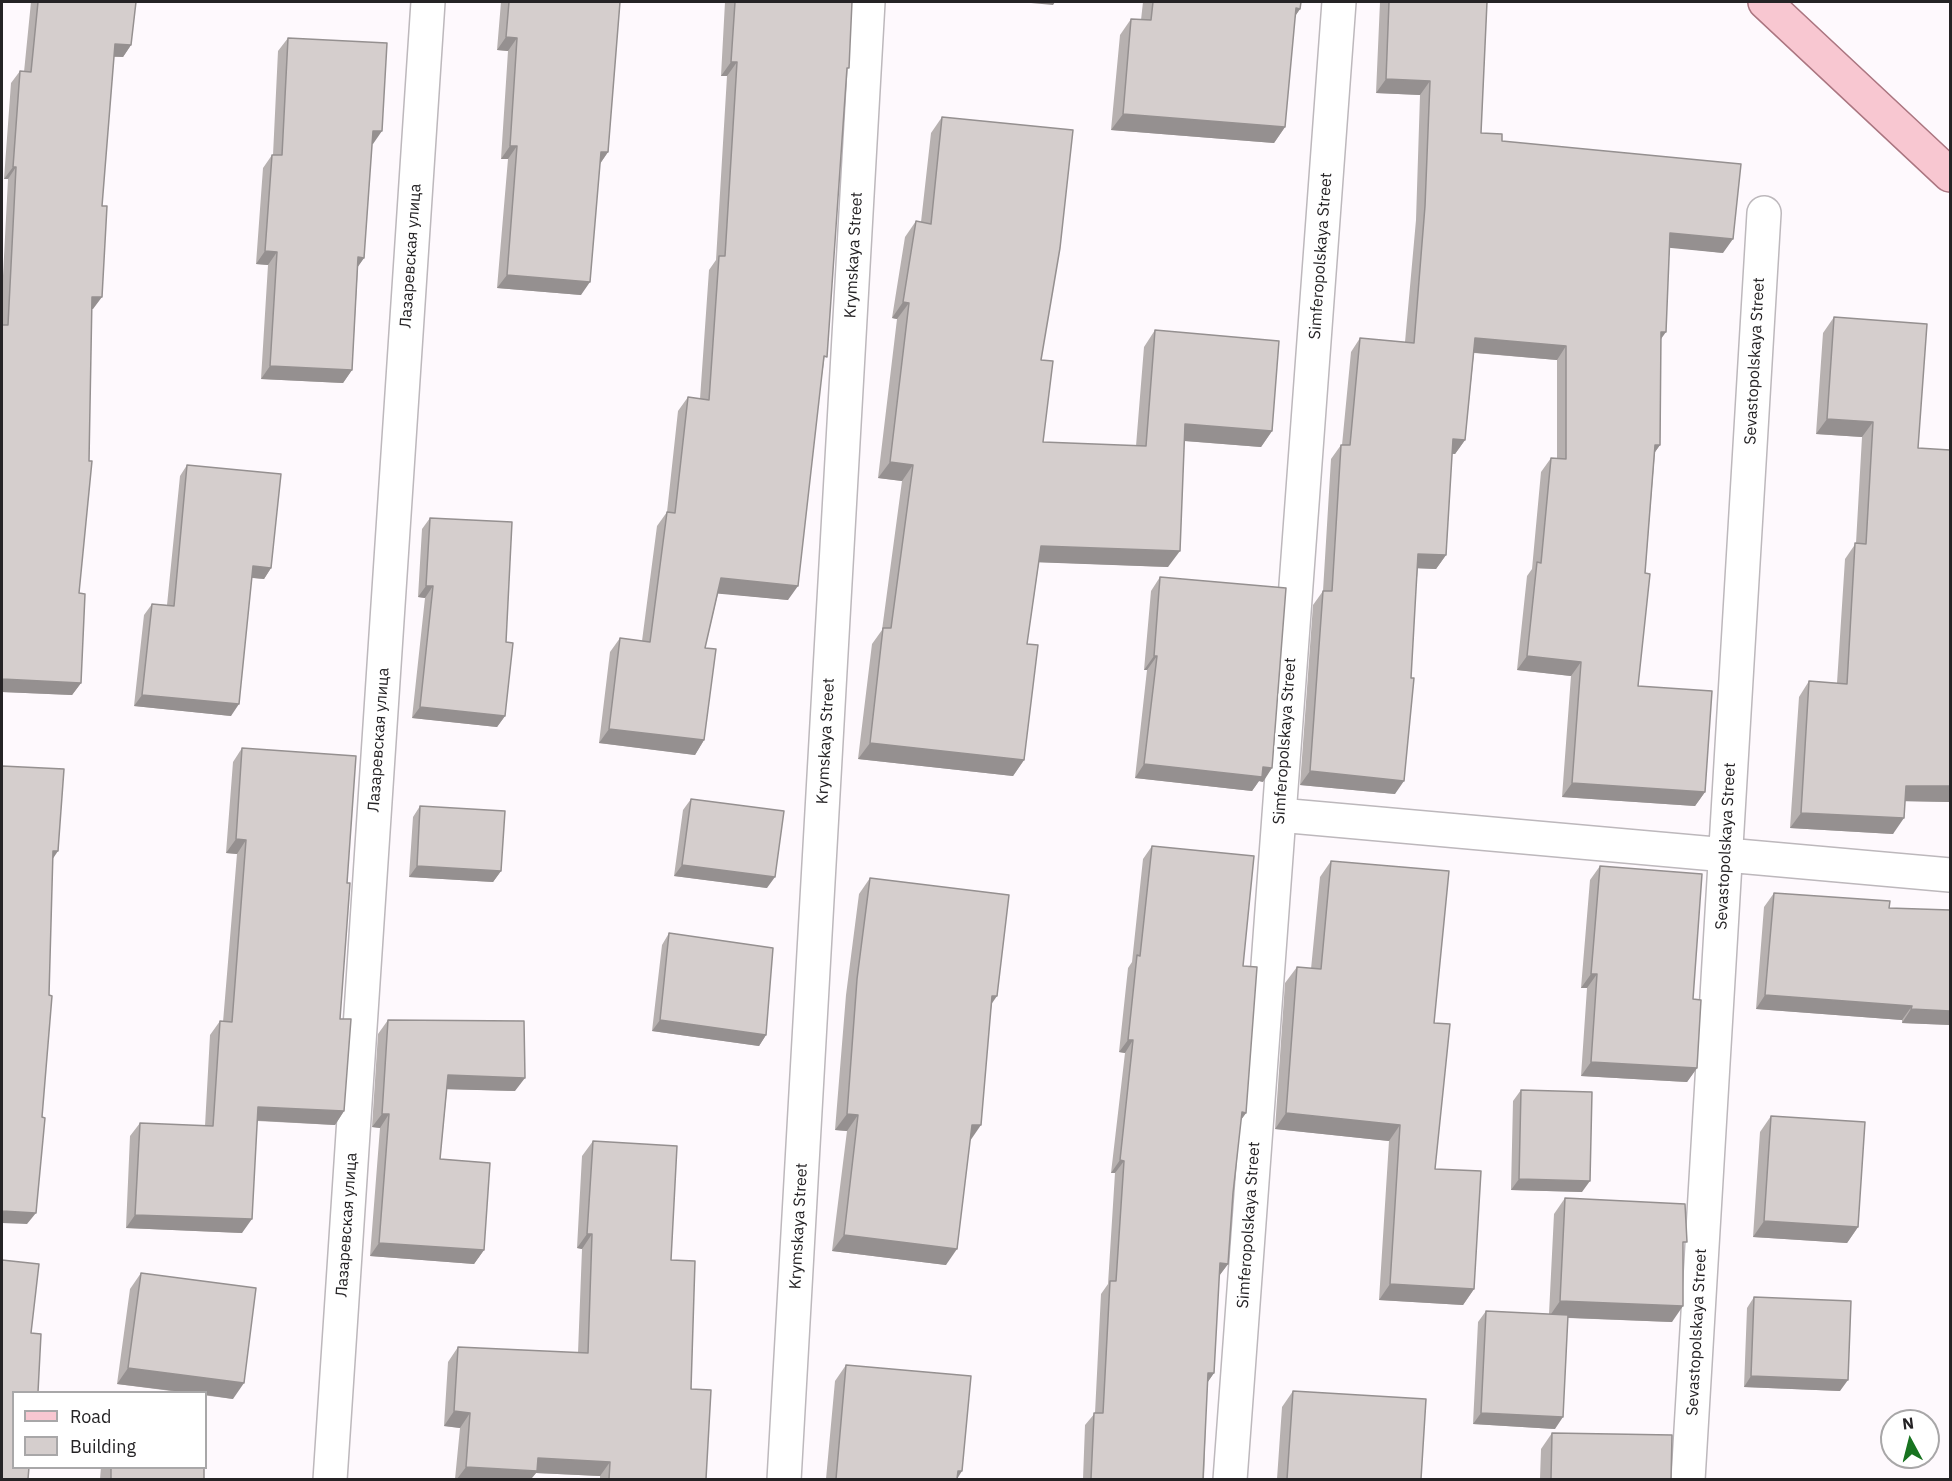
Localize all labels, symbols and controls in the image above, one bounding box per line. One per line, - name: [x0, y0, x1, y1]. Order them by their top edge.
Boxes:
- street label: Simferopolskaya Street: [1306, 172, 1336, 340]
- street label: Лазаревская улица: [396, 183, 426, 329]
- street label: Krymskaya Street: [841, 191, 867, 319]
- street label: Sevastopolskaya Street: [1741, 277, 1769, 445]
- street label: Simferopolskaya Street: [1270, 657, 1300, 825]
- street label: Лазаревская улица: [364, 667, 394, 813]
- street label: Krymskaya Street: [813, 677, 839, 805]
- street label: Sevastopolskaya Street: [1712, 762, 1740, 930]
- street label: Simferopolskaya Street: [1234, 1141, 1264, 1309]
- street label: Лазаревская улица: [332, 1152, 362, 1298]
- street label: Krymskaya Street: [786, 1162, 812, 1290]
- street label: Sevastopolskaya Street: [1683, 1248, 1711, 1416]
- legend: [12, 1391, 207, 1469]
- text: Road: [70, 1405, 111, 1428]
- north arrow: [1880, 1409, 1940, 1469]
- text: N: [1901, 1412, 1915, 1434]
- text: Building: [70, 1435, 136, 1458]

